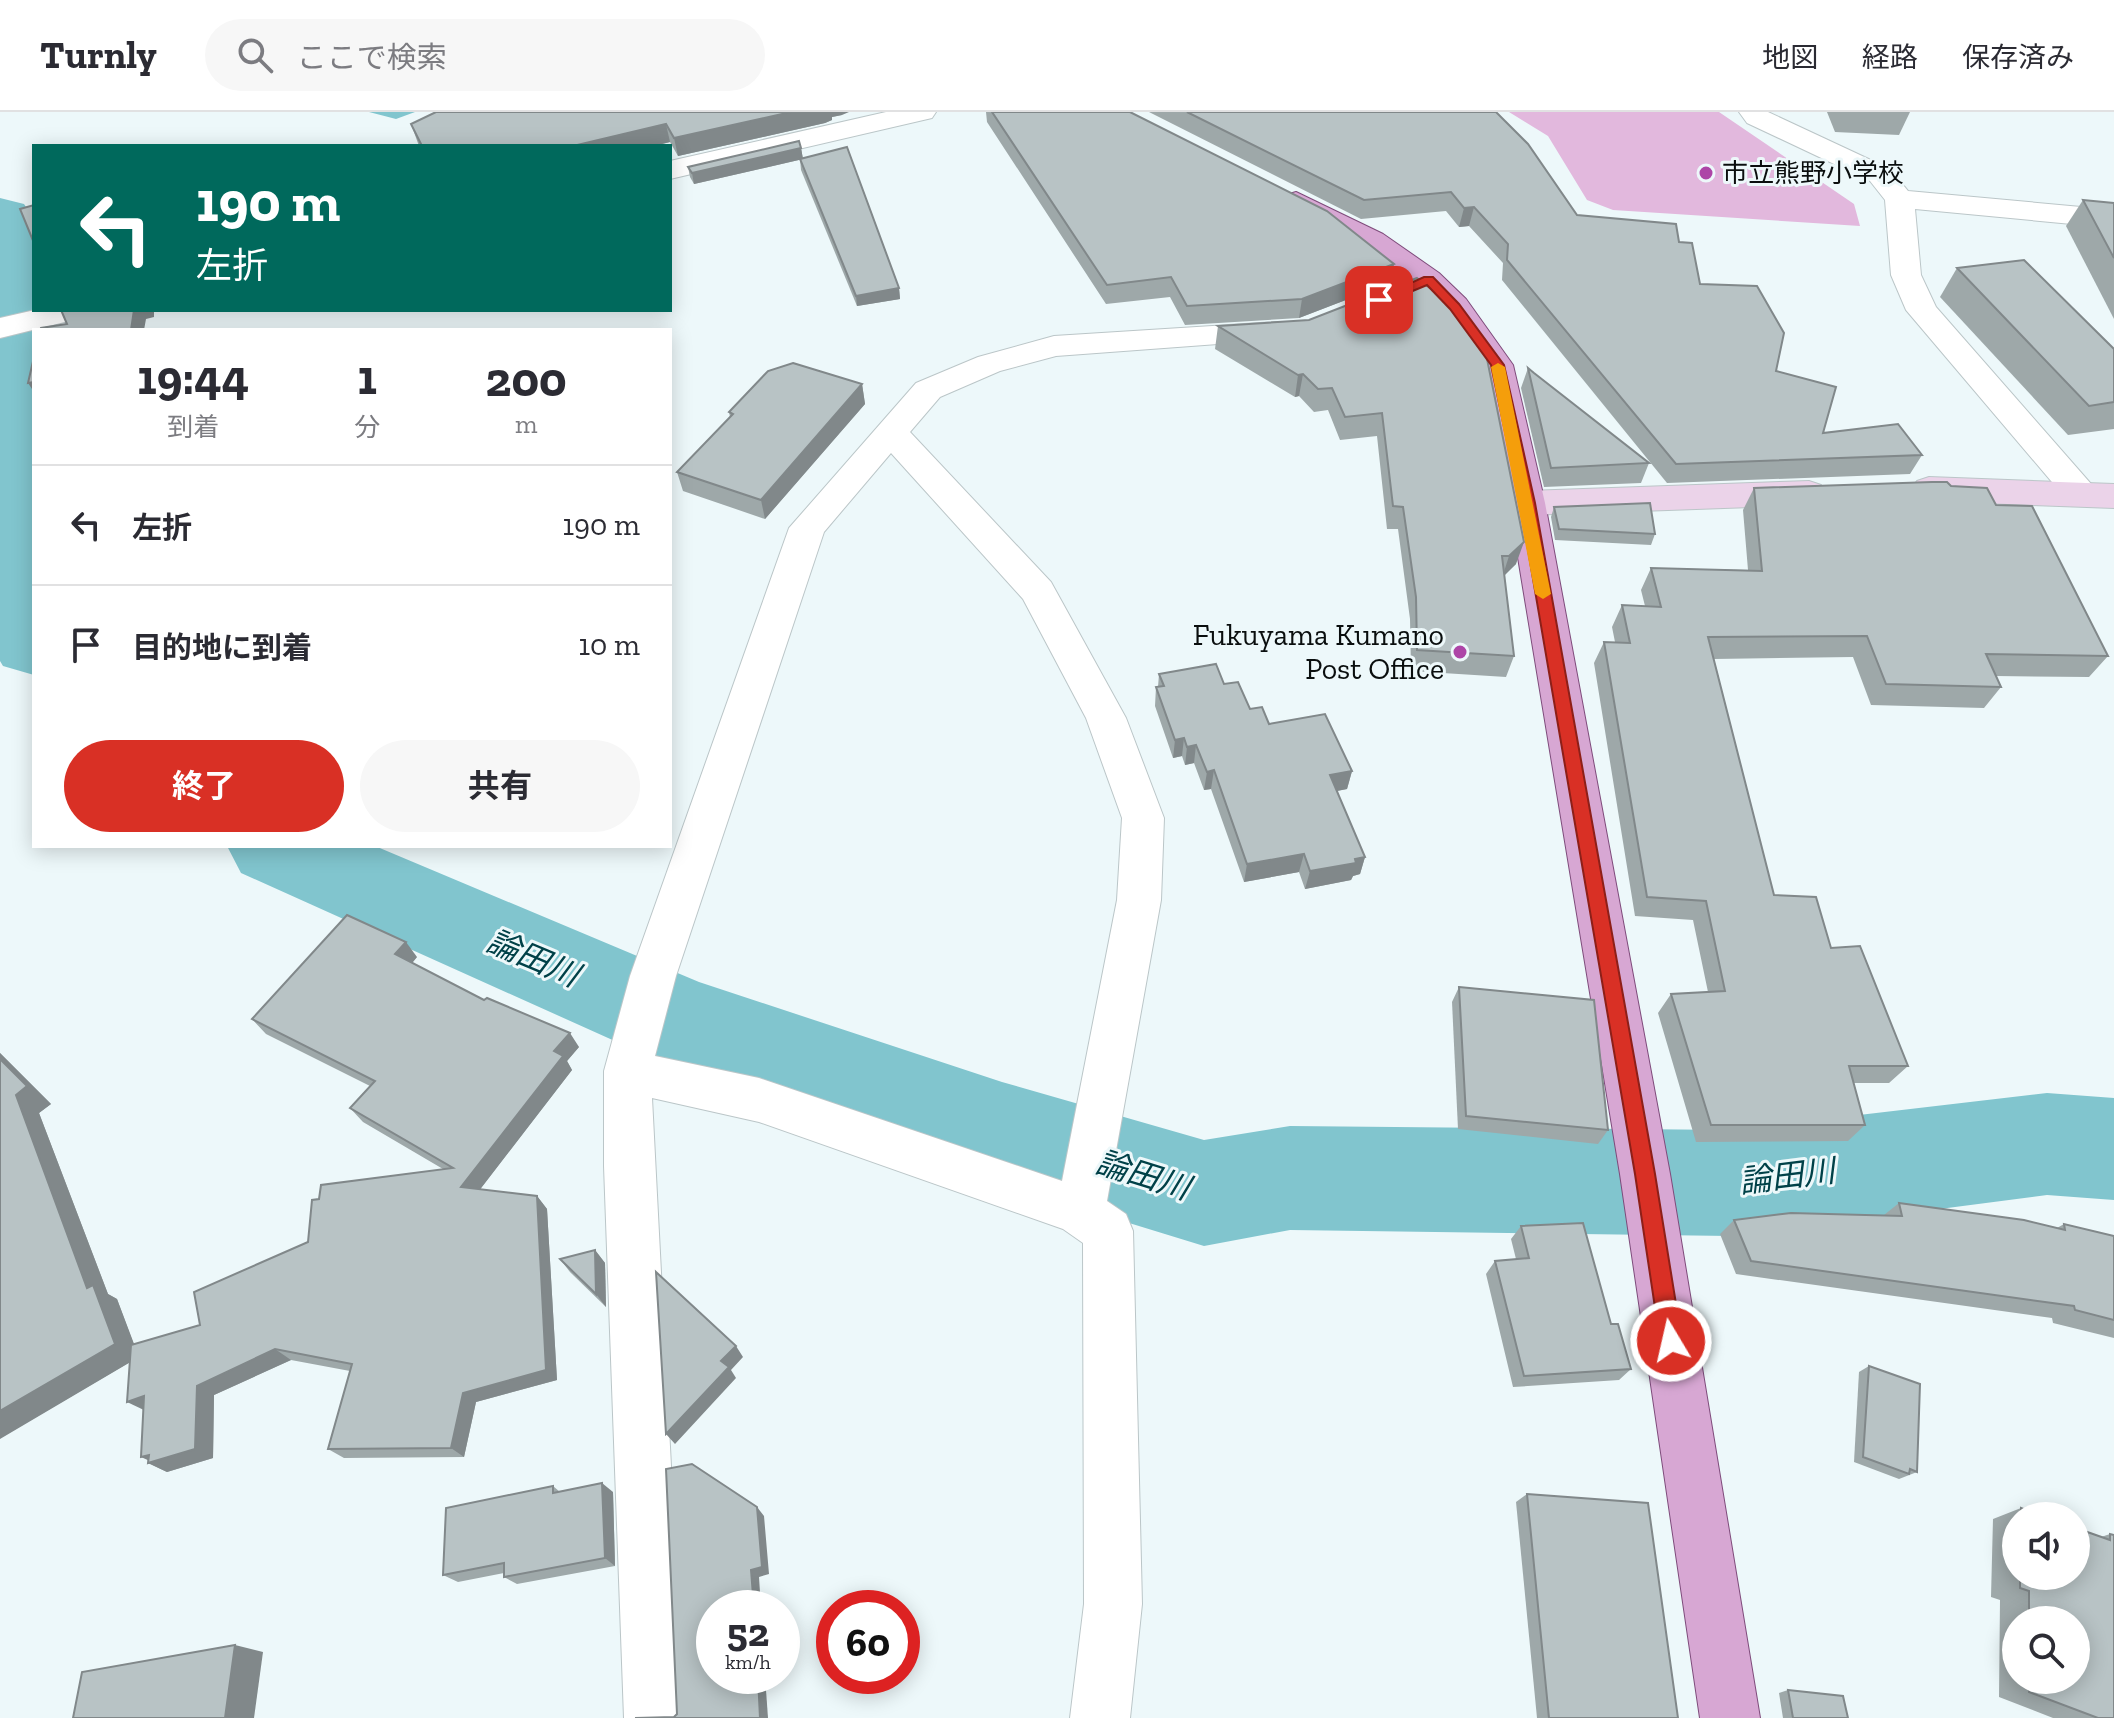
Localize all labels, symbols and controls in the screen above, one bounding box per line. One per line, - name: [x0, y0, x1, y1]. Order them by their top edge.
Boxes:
- search box: [205, 19, 765, 91]
- text: Turnly: [40, 32, 157, 78]
- icon: search: [233, 33, 277, 77]
- text: ここで検索: [297, 40, 447, 76]
- text: 地図: [1762, 41, 1818, 74]
- text: 経路: [1862, 41, 1918, 74]
- text: 保存済み: [1962, 41, 2074, 74]
- place label: 市立熊野小学校: [1722, 157, 1904, 189]
- marker: 市立熊野小学校: [1697, 164, 1715, 182]
- text: 190 m: [196, 168, 340, 235]
- icon: left: [64, 176, 168, 280]
- text: 左折: [196, 244, 268, 287]
- pin: [1345, 266, 1413, 334]
- icon: arrive: [1357, 278, 1401, 322]
- text: 19:44: [137, 349, 249, 406]
- text: 1: [358, 349, 377, 406]
- text: 200: [486, 351, 567, 408]
- text: m: [515, 408, 537, 440]
- text: 到着: [167, 411, 219, 443]
- text: 分: [354, 411, 380, 443]
- icon: left: [64, 503, 108, 547]
- text: 190 m: [563, 507, 640, 543]
- text: 左折: [132, 510, 192, 546]
- place label: Fukuyama Kumano Post Office: [1193, 617, 1444, 687]
- icon: arrive: [64, 623, 108, 667]
- text: 10 m: [578, 627, 640, 663]
- text: 目的地に到着: [132, 630, 312, 666]
- marker: Fukuyama Kumano Post Office: [1451, 643, 1469, 661]
- button: 終了: [64, 740, 344, 832]
- button: 共有: [360, 740, 640, 832]
- water label: 論田川: [481, 922, 587, 995]
- water label: 論田川: [1092, 1143, 1197, 1208]
- water label: 論田川: [1737, 1151, 1840, 1201]
- position arrow: [1629, 1299, 1713, 1383]
- map controls: [2002, 1502, 2090, 1694]
- button: sound: [2002, 1502, 2090, 1590]
- speed limit sign: 60: [816, 1590, 920, 1694]
- button: search: [2002, 1606, 2090, 1694]
- text: 52: [727, 1608, 769, 1656]
- text: km/h: [725, 1650, 771, 1674]

